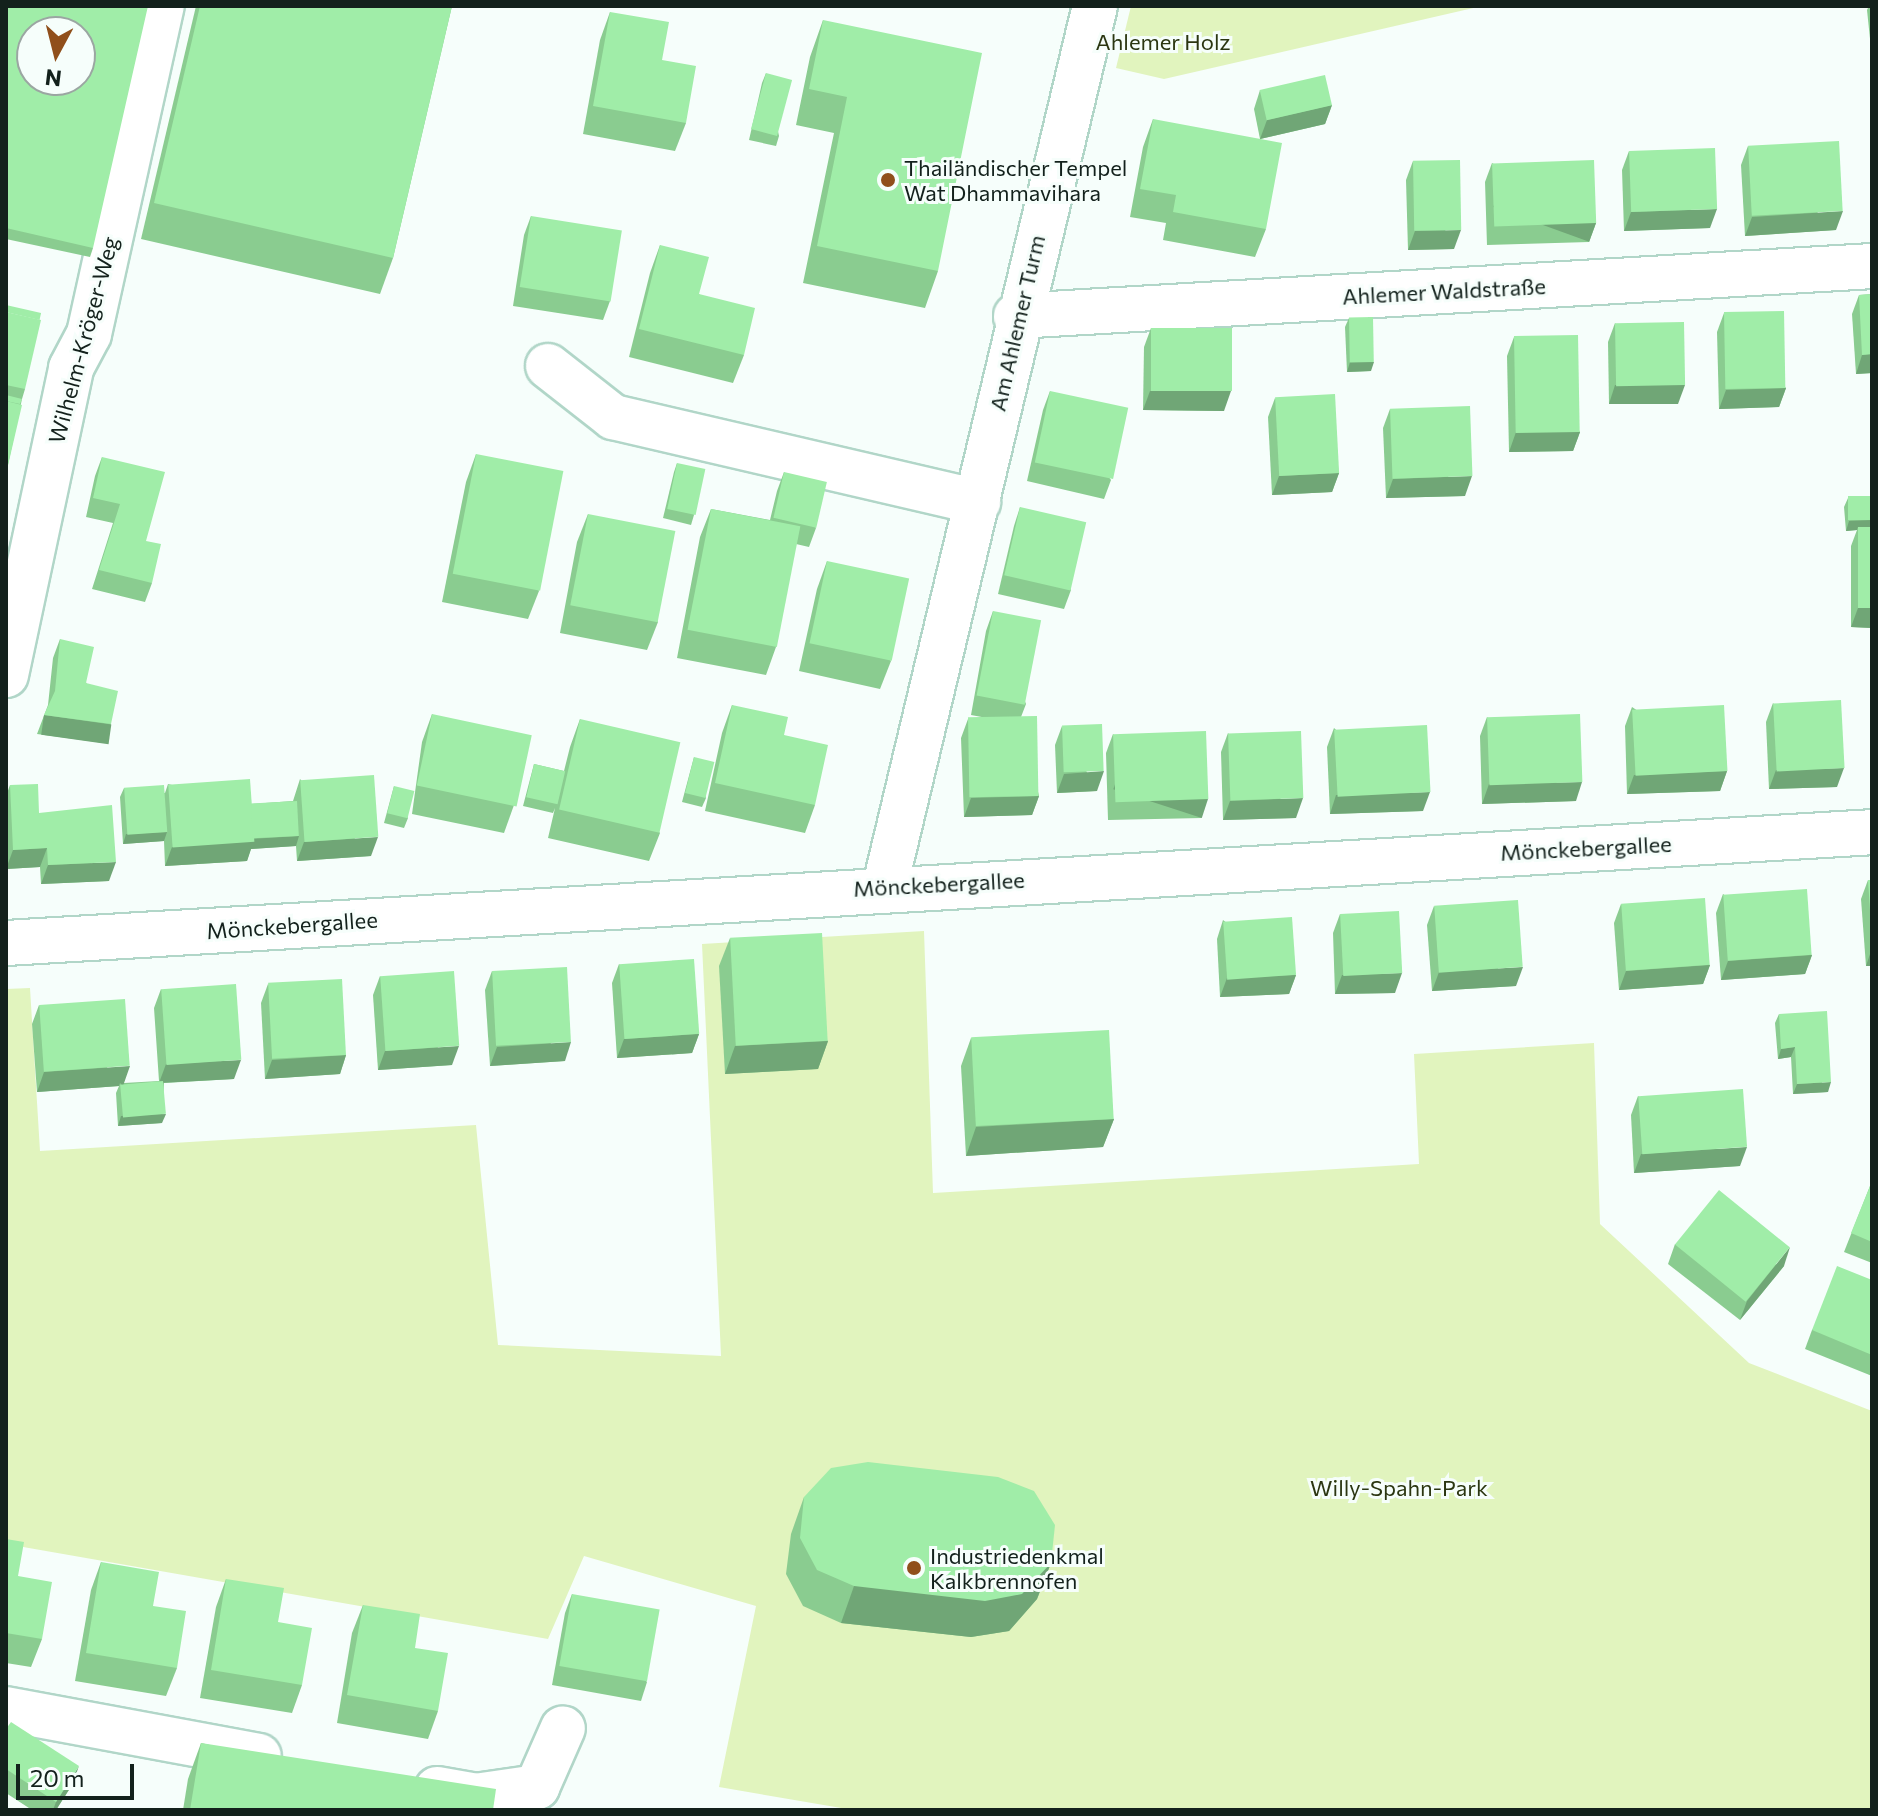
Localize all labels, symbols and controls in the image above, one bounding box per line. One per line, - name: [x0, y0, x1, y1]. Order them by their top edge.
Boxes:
- north arrow: [16, 16, 96, 96]
- park label: Ahlemer Holz: [1096, 29, 1230, 55]
- text: N: [43, 64, 63, 93]
- place label: Thailändischer Tempel Wat Dhammavihara: [904, 154, 1127, 206]
- marker: Thailändischer Tempel Wat Dhammavihara: [879, 171, 897, 189]
- street label: Am Ahlemer Turm: [984, 232, 1050, 414]
- street label: Wilhelm-Kröger-Weg: [43, 234, 123, 446]
- street label: Ahlemer Waldstraße: [1342, 272, 1546, 310]
- street label: Mönckebergallee: [1500, 830, 1672, 866]
- street label: Mönckebergallee: [853, 866, 1025, 902]
- street label: Mönckebergallee: [205, 906, 379, 944]
- park label: Willy-Spahn-Park: [1310, 1475, 1488, 1501]
- place label: Industriedenkmal Kalkbrennofen: [930, 1542, 1104, 1594]
- marker: Industriedenkmal Kalkbrennofen: [905, 1559, 923, 1577]
- scale bar: [20, 1748, 138, 1798]
- text: 20 m: [30, 1763, 84, 1792]

